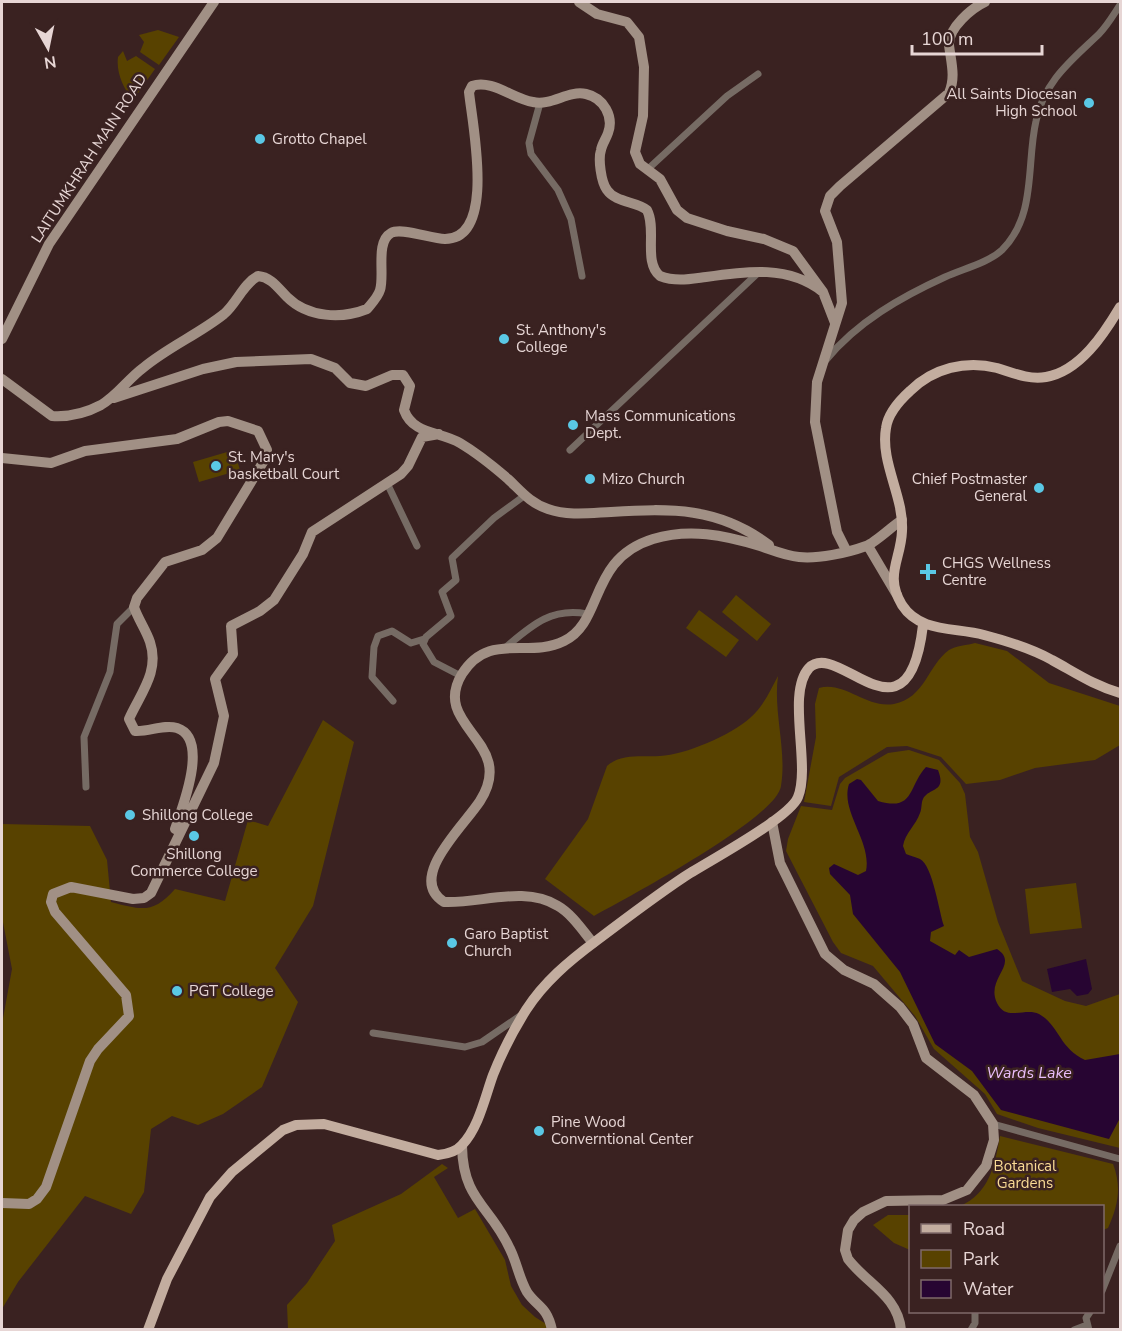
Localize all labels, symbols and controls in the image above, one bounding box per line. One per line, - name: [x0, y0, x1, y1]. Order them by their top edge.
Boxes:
- north arrow: [18, 18, 78, 78]
- scale bar: [912, 18, 1042, 56]
- text: 100 m: [921, 27, 973, 51]
- text: N: [43, 50, 58, 74]
- street label: LAITUMKHRAH MAIN ROAD: [27, 69, 151, 247]
- place label: All Saints Diocesan High School: [946, 84, 1078, 121]
- marker: All Saints Diocesan High School: [1082, 96, 1096, 110]
- place label: Grotto Chapel: [272, 129, 367, 149]
- marker: Grotto Chapel: [253, 132, 267, 146]
- place label: St. Anthony's College: [516, 320, 606, 357]
- marker: St. Anthony's College: [497, 332, 511, 346]
- place label: Mass Communications Dept.: [585, 406, 736, 443]
- marker: Mass Communications Dept.: [566, 418, 580, 432]
- place label: St. Mary's basketball Court: [228, 447, 340, 484]
- marker: St. Mary's basketball Court: [209, 459, 223, 473]
- place label: Mizo Church: [602, 469, 685, 489]
- place label: Chief Postmaster General: [912, 469, 1028, 506]
- marker: Mizo Church: [583, 472, 597, 486]
- marker: Chief Postmaster General: [1032, 481, 1046, 495]
- place label: CHGS Wellness Centre: [942, 553, 1051, 590]
- marker: CHGS Wellness Centre: [919, 563, 937, 581]
- place label: Shillong College: [142, 805, 253, 825]
- marker: Shillong College: [123, 808, 137, 822]
- marker: Shillong Commerce College: [187, 829, 201, 843]
- place label: Shillong Commerce College: [131, 844, 257, 881]
- place label: Garo Baptist Church: [464, 924, 549, 961]
- marker: Garo Baptist Church: [445, 936, 459, 950]
- place label: PGT College: [189, 981, 273, 1001]
- marker: PGT College: [170, 984, 184, 998]
- water label: Wards Lake: [986, 1062, 1072, 1084]
- place label: Pine Wood Converntional Center: [551, 1112, 694, 1149]
- marker: Pine Wood Converntional Center: [532, 1124, 546, 1138]
- park label: Botanical Gardens: [994, 1156, 1057, 1193]
- legend: [909, 1205, 1104, 1313]
- text: Road: [963, 1217, 1005, 1241]
- text: Park: [963, 1247, 1000, 1271]
- text: Water: [963, 1277, 1014, 1301]

